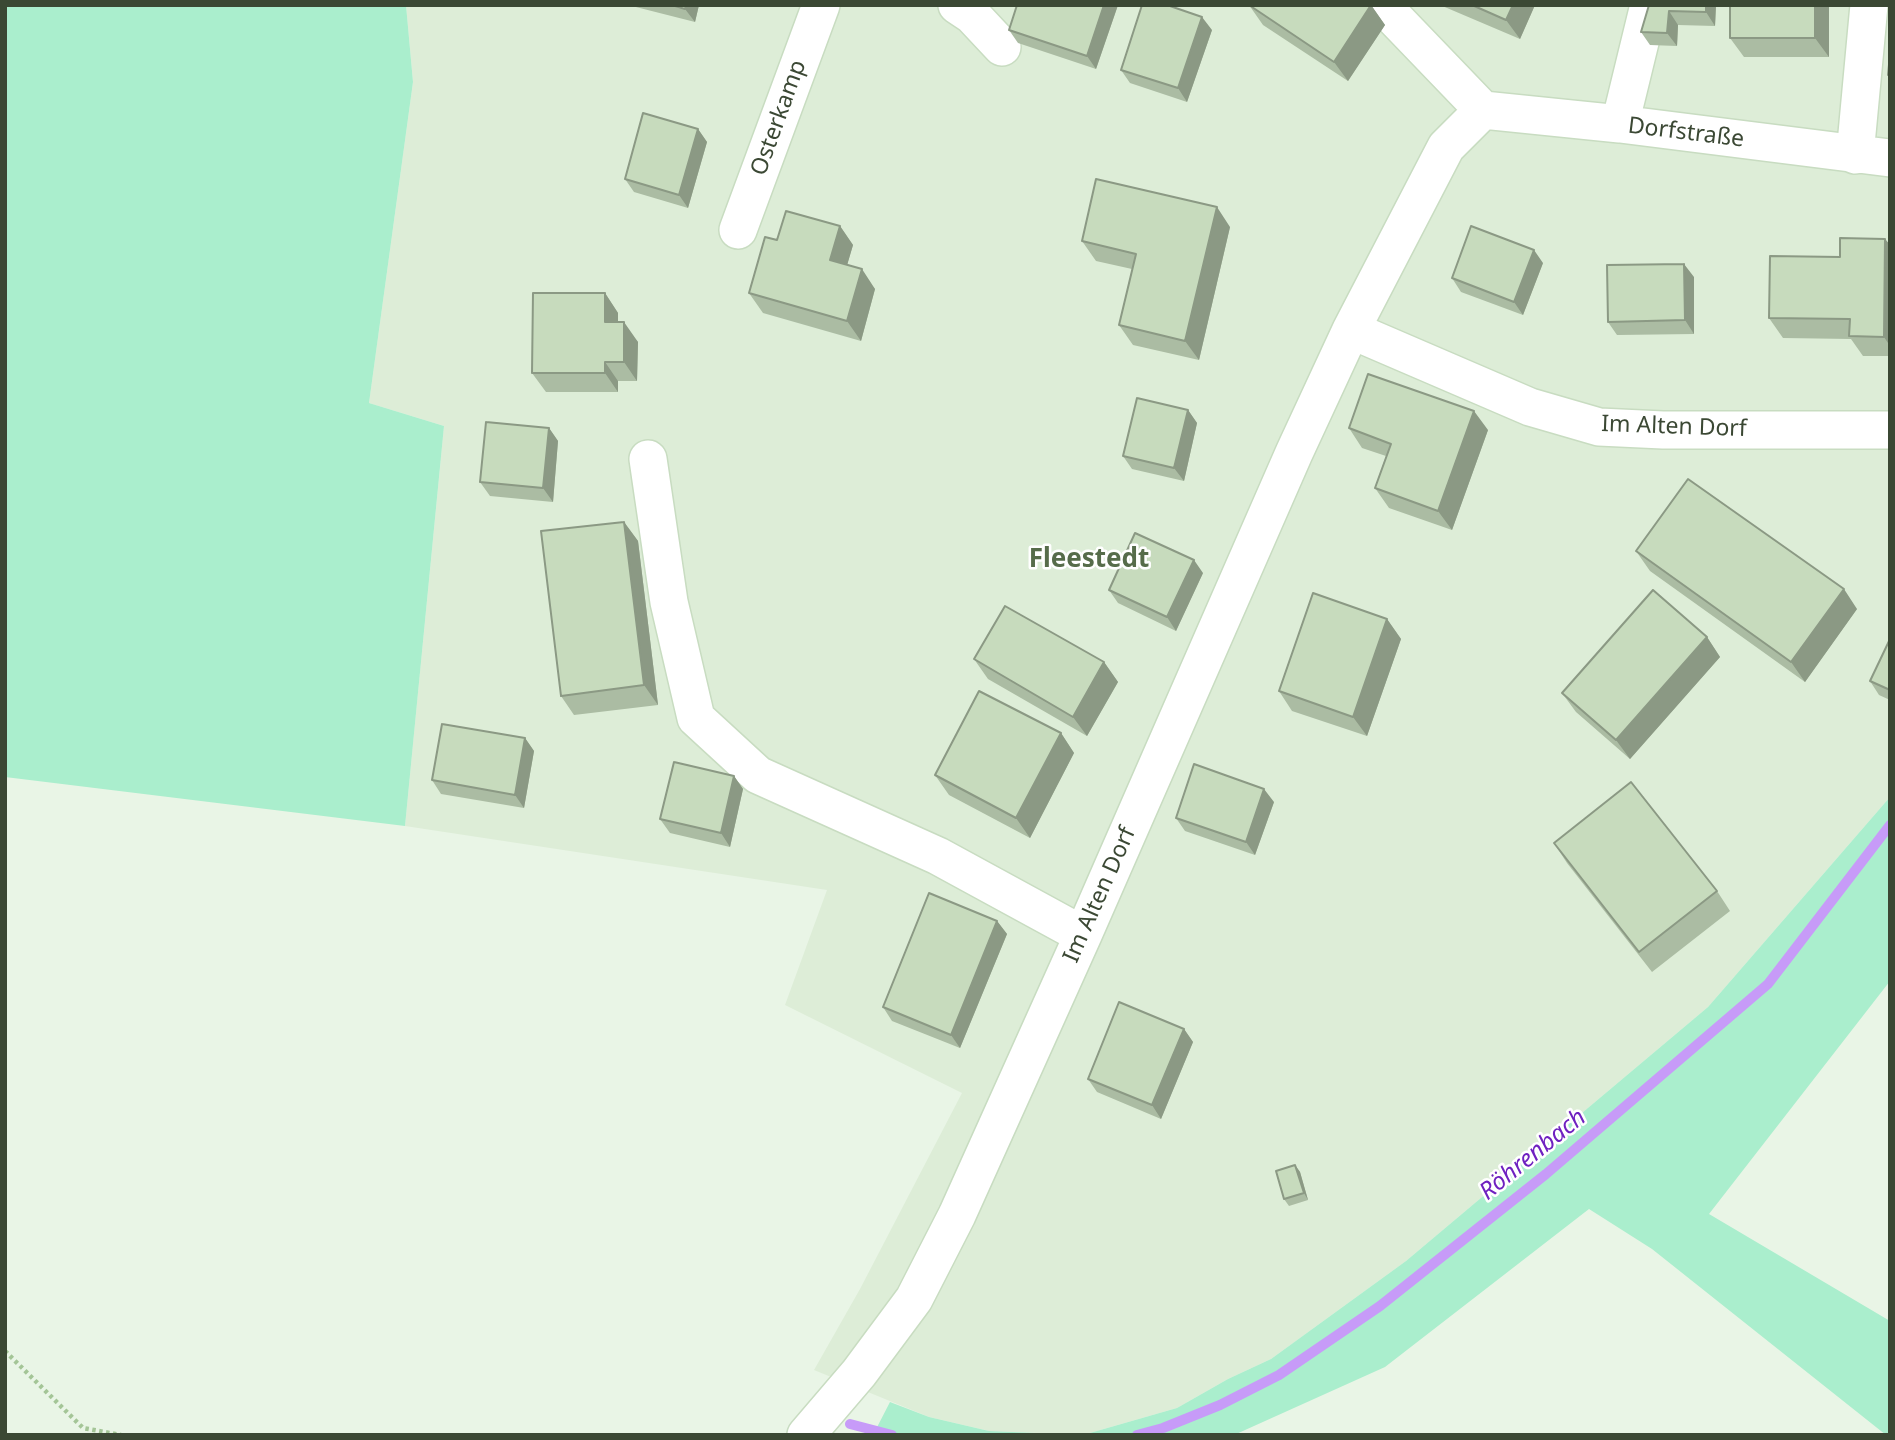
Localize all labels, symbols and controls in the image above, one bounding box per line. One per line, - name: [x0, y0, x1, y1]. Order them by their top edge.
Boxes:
- street label: Osterkamp: [745, 57, 813, 179]
- street label: Dorfstraße: [1626, 112, 1746, 154]
- street label: Im Alten Dorf: [1601, 411, 1747, 443]
- district label: Fleestedt: [1029, 544, 1149, 576]
- street label: Im Alten Dorf: [1058, 823, 1142, 967]
- water label: Röhrenbach: [1474, 1103, 1592, 1207]

